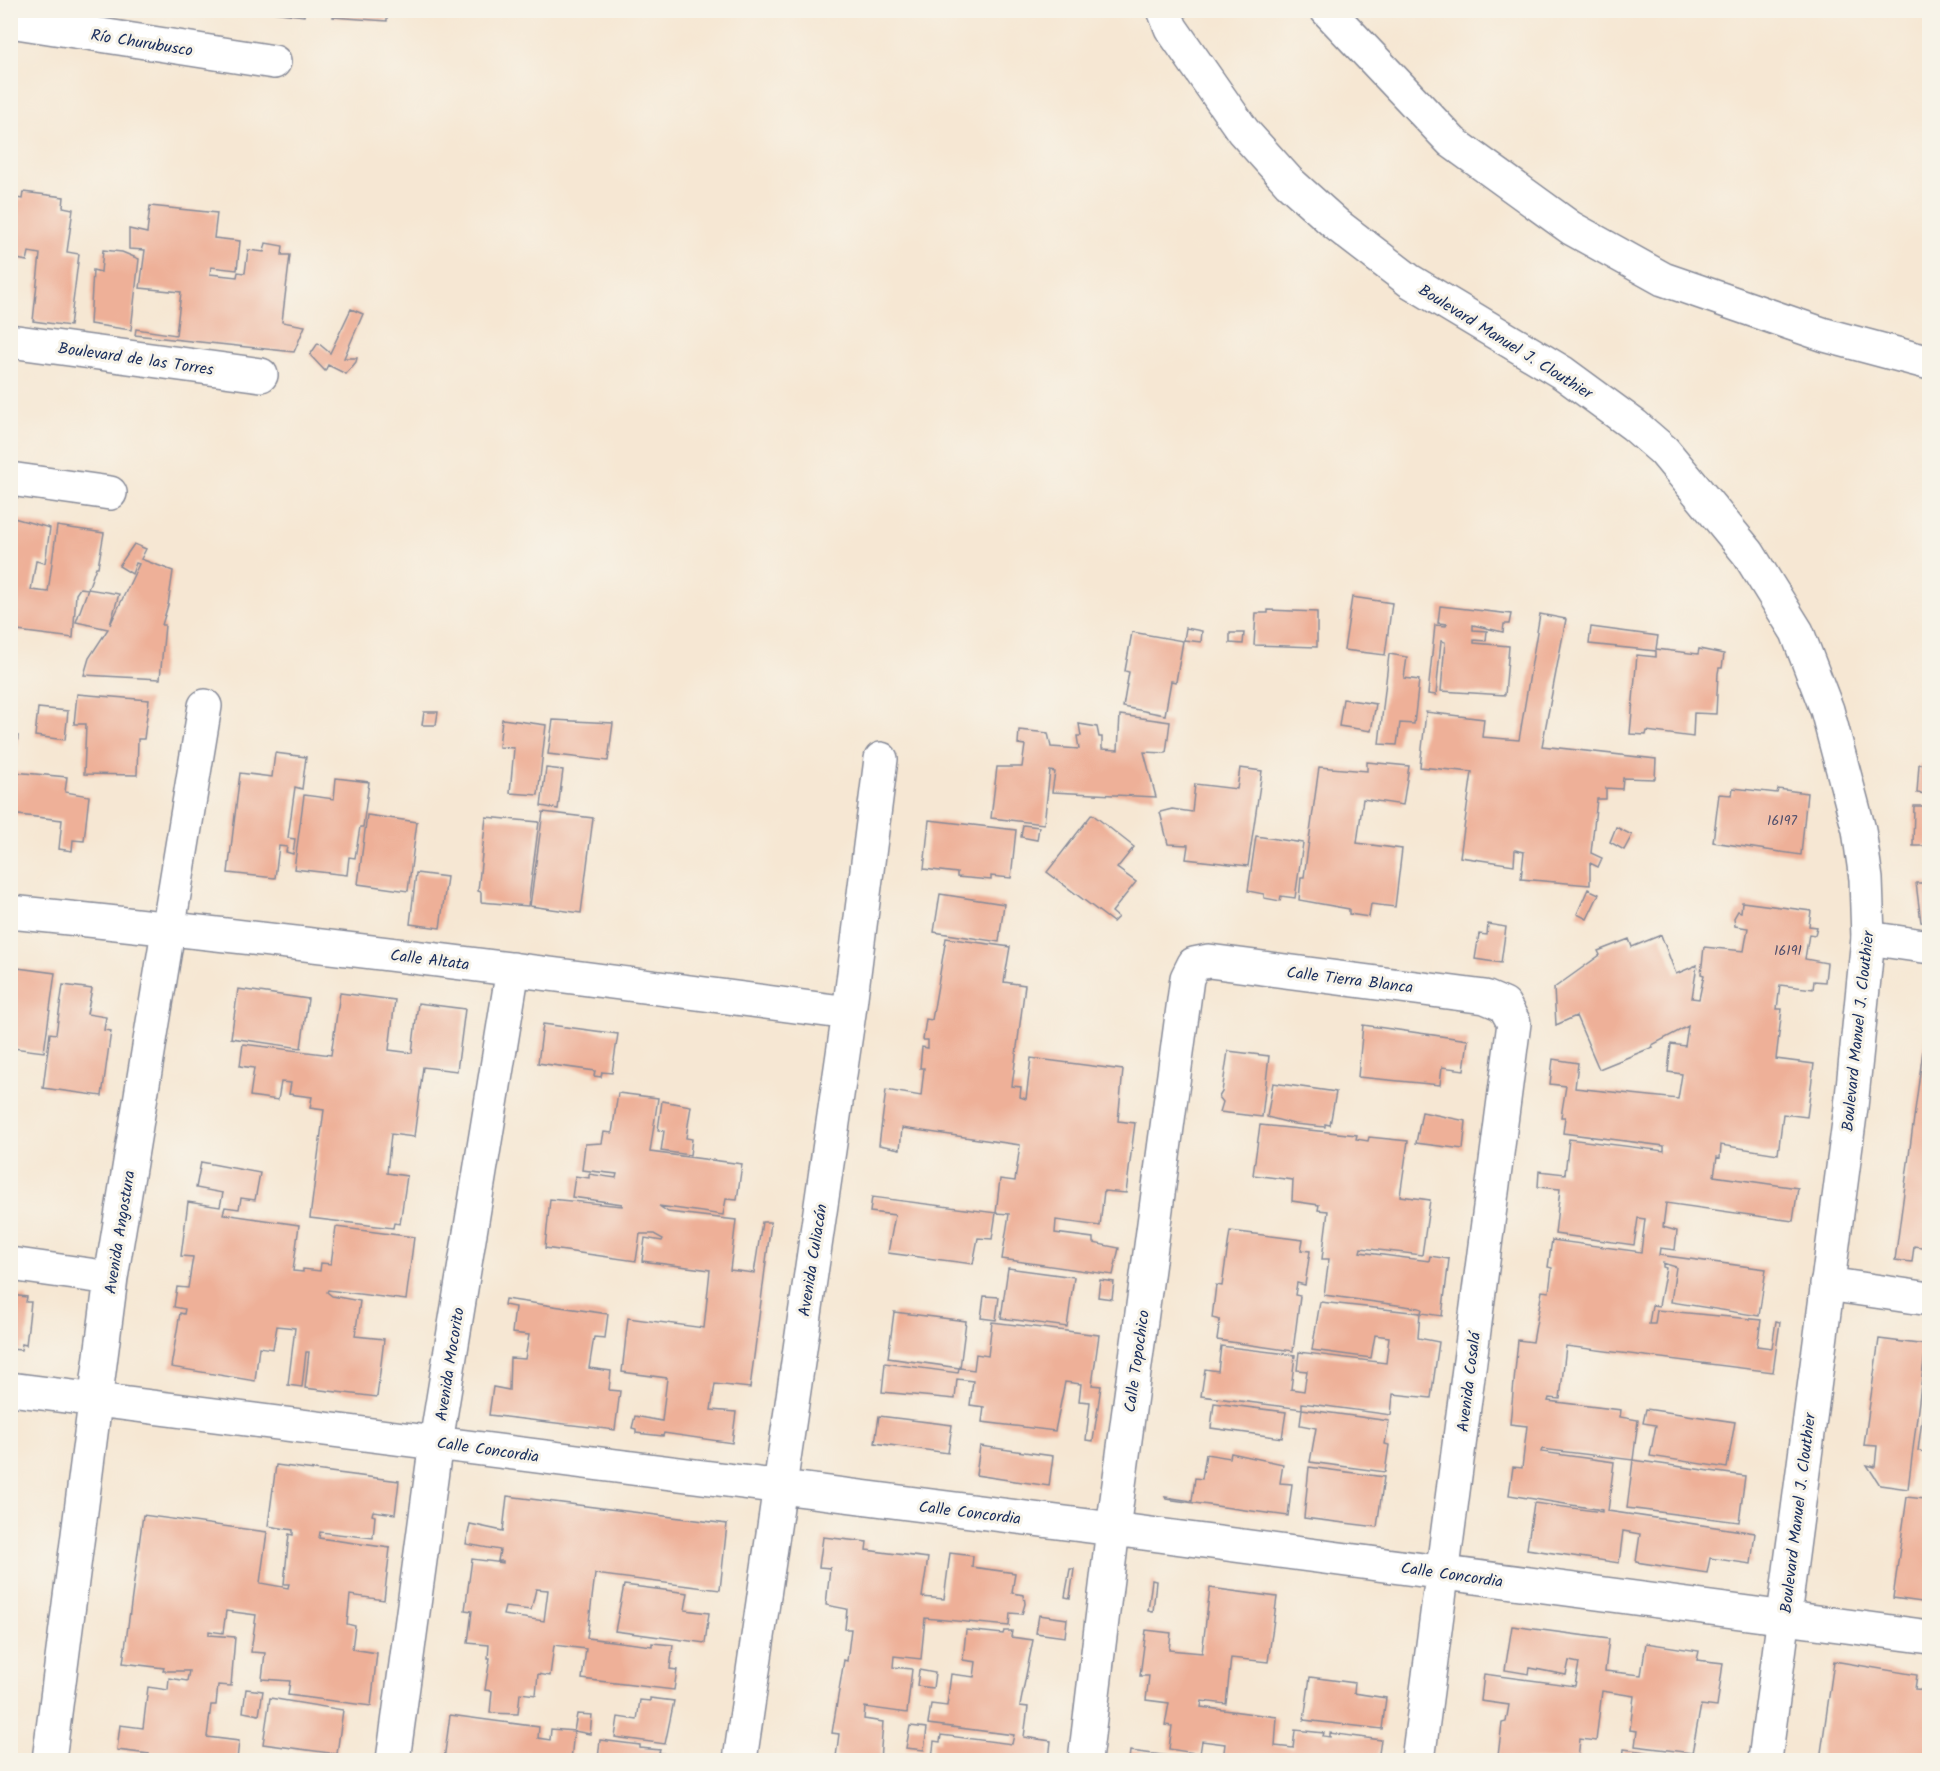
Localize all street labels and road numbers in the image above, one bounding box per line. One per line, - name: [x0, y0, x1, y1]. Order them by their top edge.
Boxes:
- street label: Río Churubusco: [89, 23, 195, 64]
- street label: Boulevard Manuel J. Clouthier: [1413, 278, 1599, 407]
- street label: Boulevard de las Torres: [56, 336, 215, 383]
- street label: Boulevard Manuel J. Clouthier: [1836, 928, 1882, 1133]
- street label: Calle Altata: [389, 943, 471, 978]
- street label: Calle Tierra Blanca: [1285, 960, 1415, 1001]
- street label: Avenida Angostura: [98, 1169, 143, 1296]
- street label: Avenida Culiacán: [792, 1202, 835, 1318]
- street label: Avenida Mocorito: [429, 1306, 472, 1423]
- street label: Calle Topochico: [1118, 1308, 1157, 1414]
- street label: Avenida Cosalá: [1451, 1329, 1488, 1434]
- street label: Boulevard Manuel J. Clouthier: [1774, 1410, 1823, 1615]
- street label: Calle Concordia: [435, 1431, 540, 1470]
- street label: Calle Concordia: [917, 1495, 1022, 1532]
- street label: Calle Concordia: [1399, 1556, 1504, 1595]

